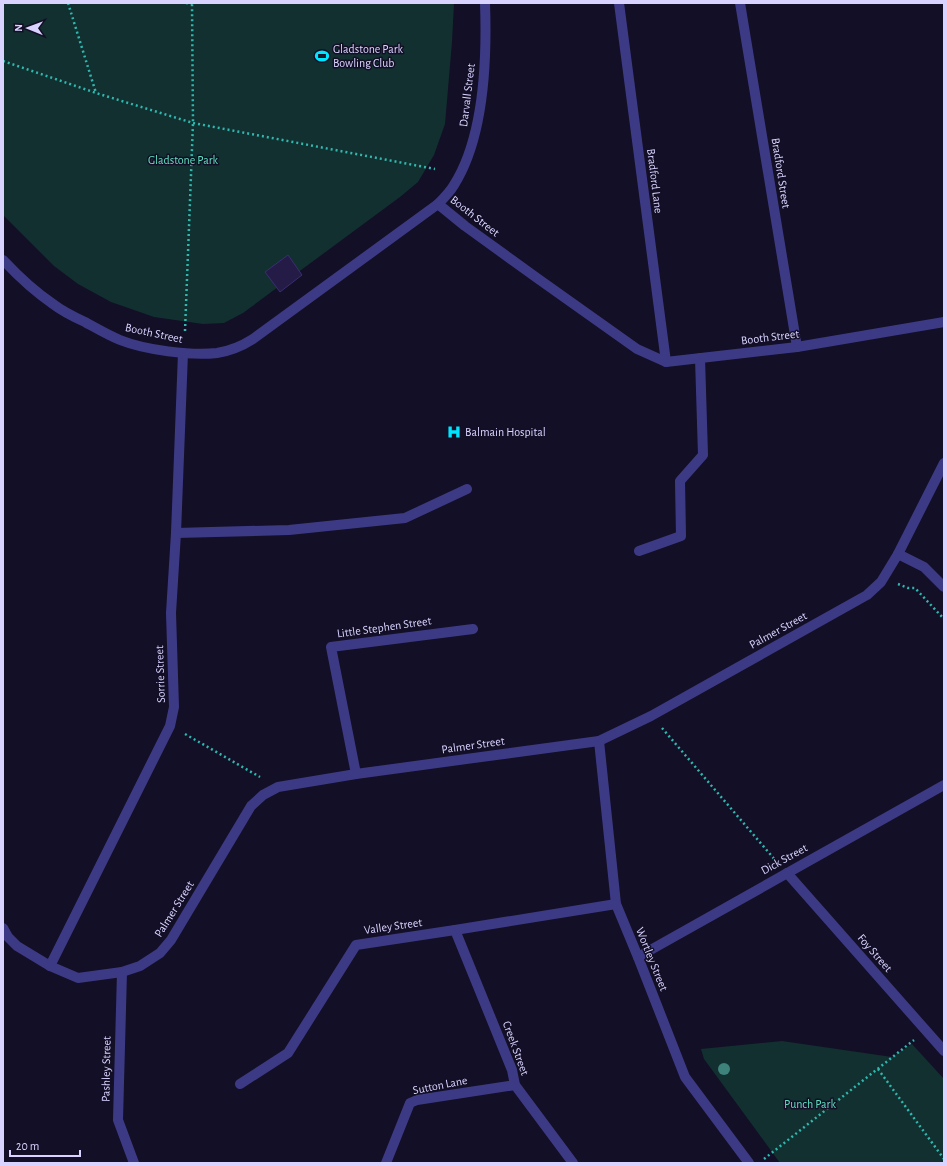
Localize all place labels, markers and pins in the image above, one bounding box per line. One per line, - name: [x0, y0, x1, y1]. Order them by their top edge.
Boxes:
- place label: Gladstone Park Bowling Club: [333, 43, 404, 69]
- sports icon: Gladstone Park Bowling Club: [314, 48, 330, 64]
- hospital icon: Balmain Hospital: [446, 424, 462, 440]
- place label: Balmain Hospital: [465, 426, 546, 438]

